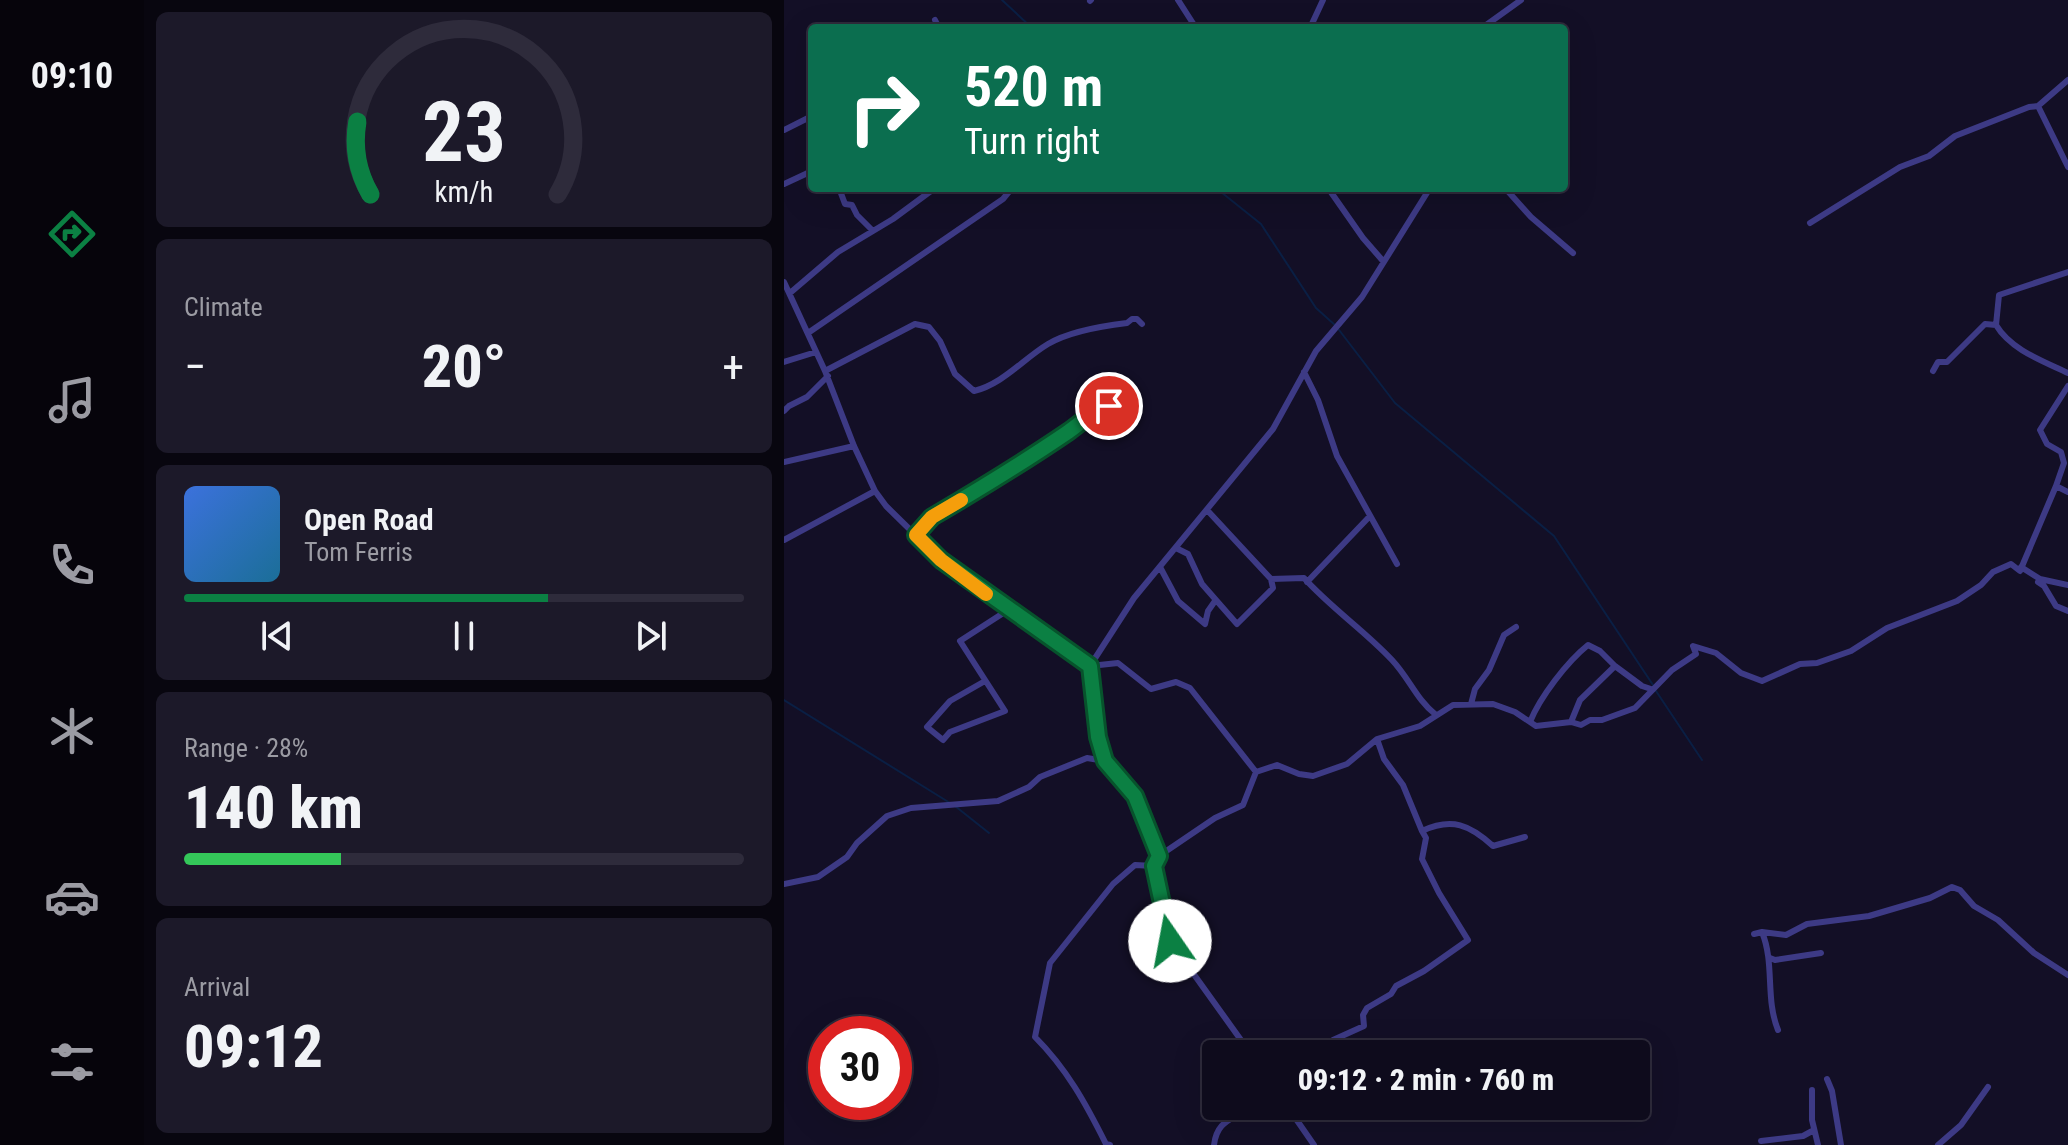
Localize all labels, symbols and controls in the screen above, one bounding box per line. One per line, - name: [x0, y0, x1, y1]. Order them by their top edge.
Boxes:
- text: 520 m: [964, 54, 1103, 120]
- text: 09:10: [31, 55, 113, 97]
- icon: right: [832, 56, 936, 160]
- text: 23: [422, 84, 506, 181]
- text: Turn right: [964, 121, 1100, 163]
- text: km/h: [435, 175, 493, 209]
- icon: directions: [44, 206, 100, 262]
- text: Climate: [184, 292, 263, 322]
- text: 20°: [422, 331, 506, 402]
- text: −: [184, 341, 206, 393]
- text: +: [722, 341, 744, 393]
- icon: music: [44, 372, 100, 428]
- pin: [1075, 372, 1143, 440]
- icon: arrive: [1087, 384, 1131, 428]
- text: Open Road: [304, 502, 434, 537]
- icon: phone: [44, 537, 100, 593]
- text: Tom Ferris: [304, 537, 413, 567]
- icon: previous: [255, 614, 299, 658]
- icon: pause: [442, 614, 486, 658]
- icon: next: [629, 614, 673, 658]
- icon: climate: [44, 703, 100, 759]
- text: Range · 28%: [184, 733, 308, 763]
- text: 140 km: [184, 772, 363, 843]
- icon: car: [44, 869, 100, 925]
- position arrow: [1128, 899, 1212, 983]
- text: Arrival: [184, 972, 250, 1002]
- text: 09:12: [184, 1011, 323, 1082]
- speed limit sign: 30: [808, 1016, 912, 1120]
- icon: filters: [44, 1034, 100, 1090]
- text: 09:12 · 2 min · 760 m: [1298, 1062, 1554, 1097]

